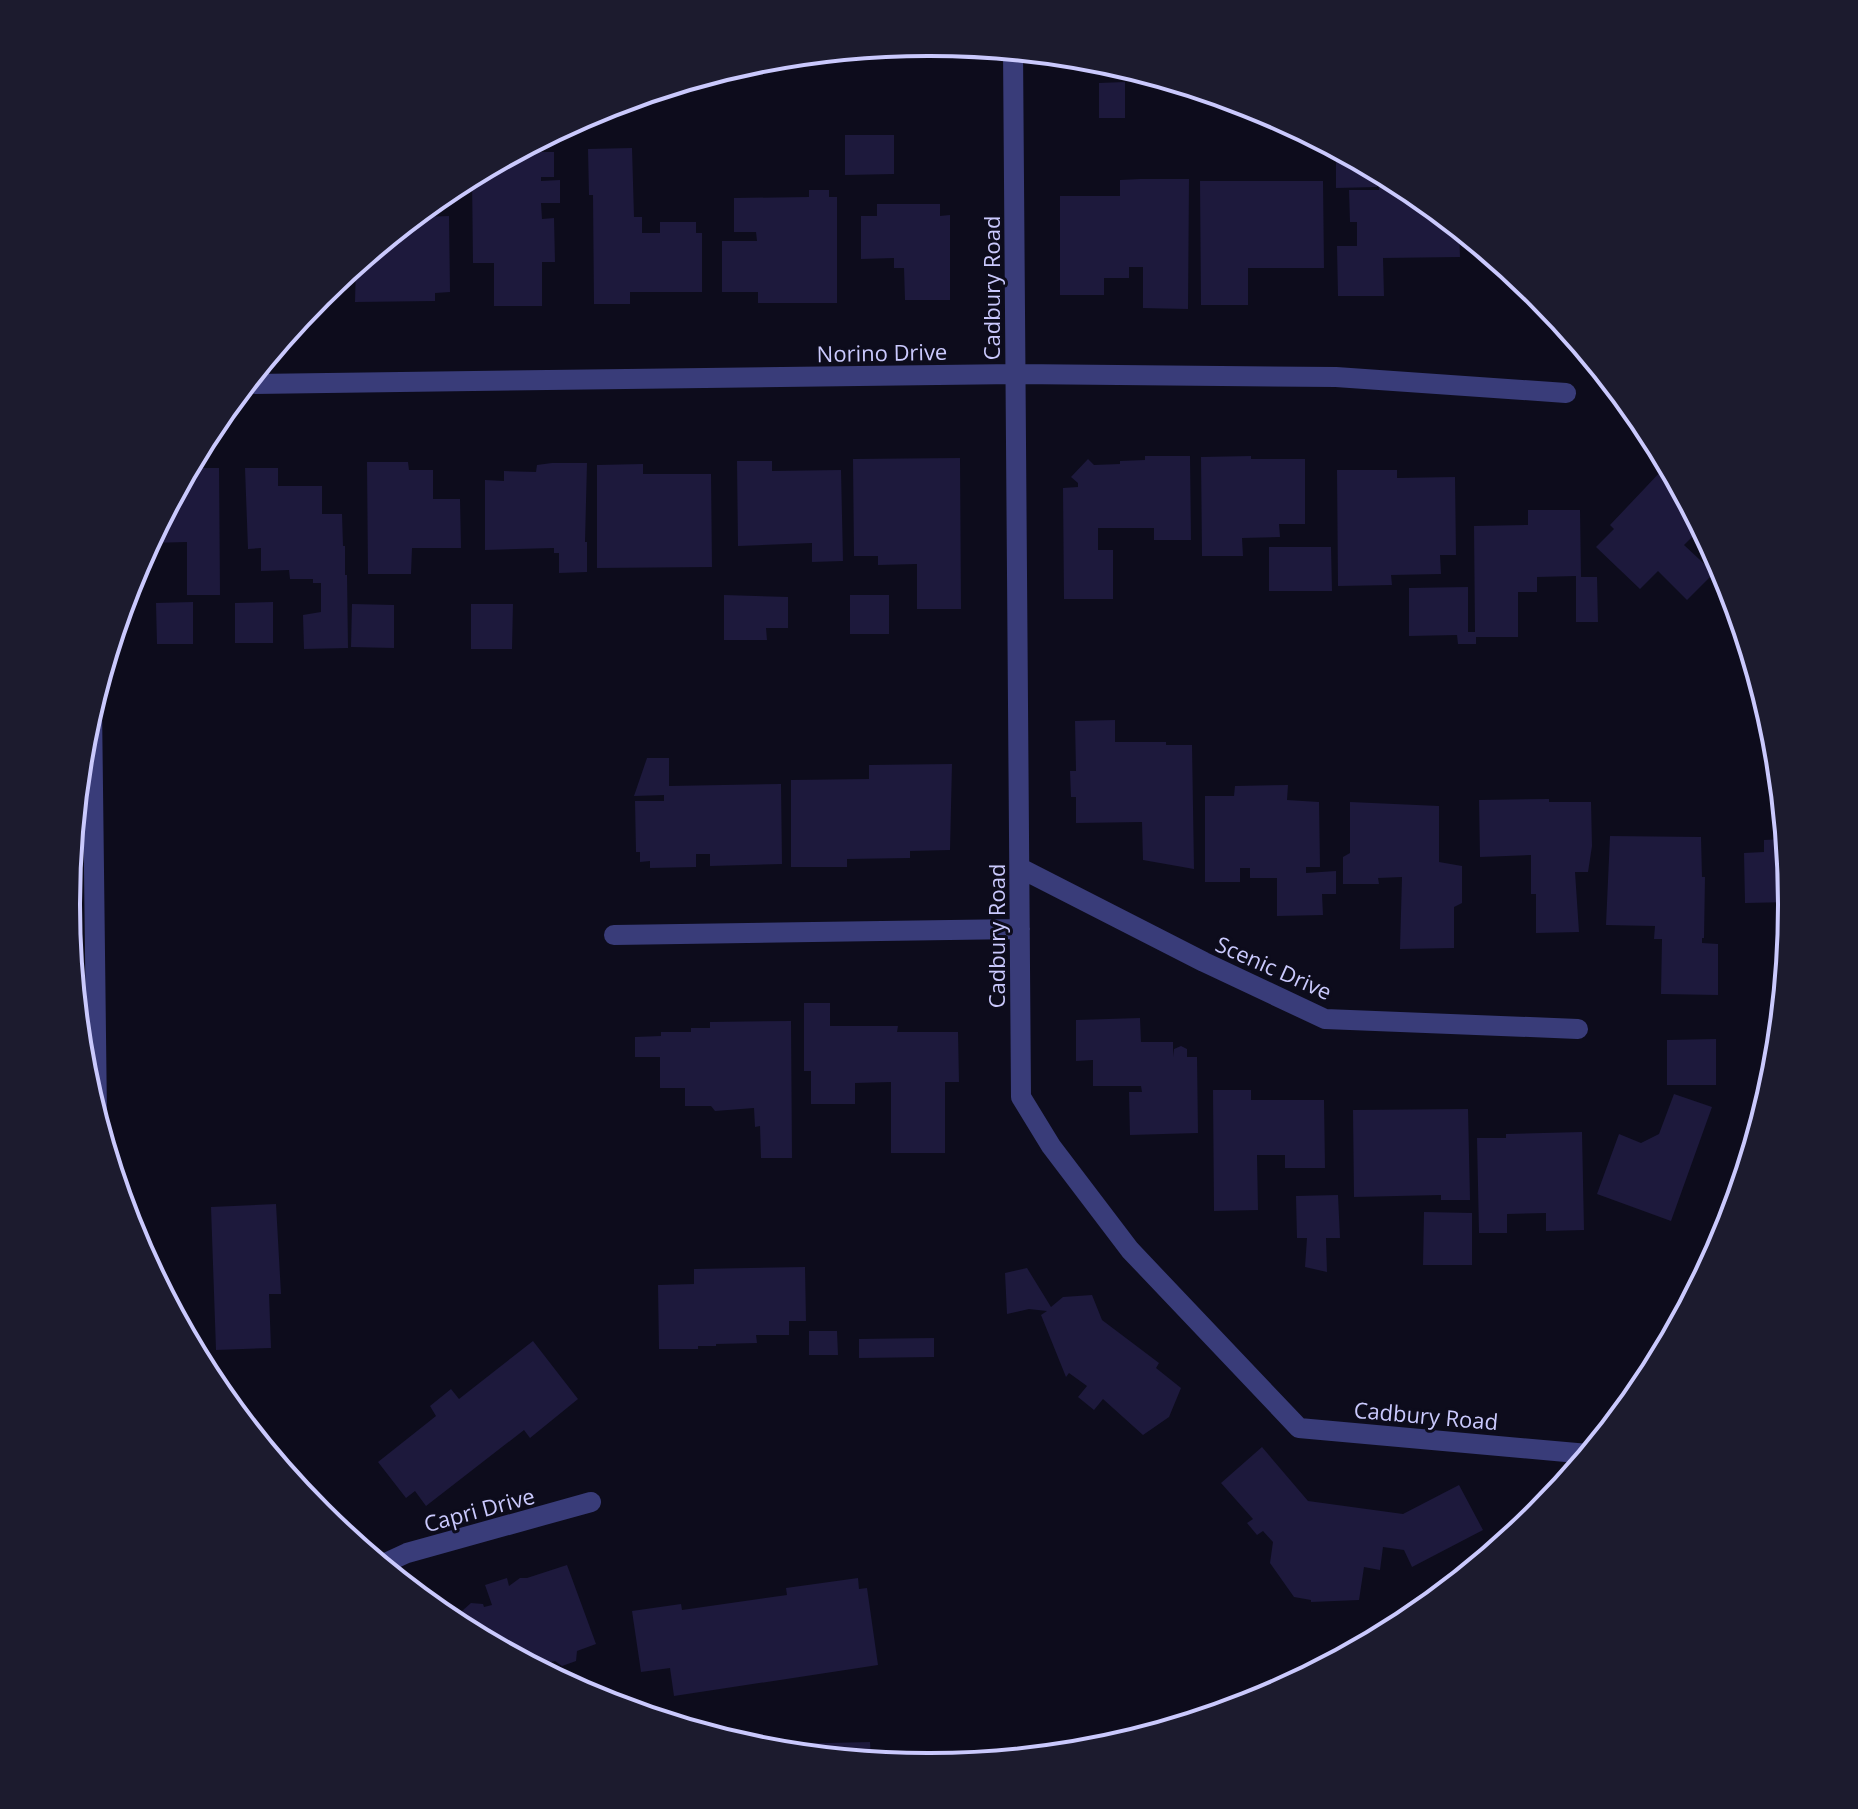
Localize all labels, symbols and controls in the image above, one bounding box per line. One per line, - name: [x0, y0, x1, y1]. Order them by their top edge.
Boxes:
- street label: Cadbury Road: [976, 216, 1006, 360]
- street label: Norino Drive: [816, 336, 948, 368]
- street label: Cadbury Road: [981, 864, 1011, 1008]
- street label: Scenic Drive: [1211, 928, 1337, 1006]
- street label: Cadbury Road: [1353, 1394, 1499, 1436]
- street label: Capri Drive: [420, 1480, 538, 1538]

